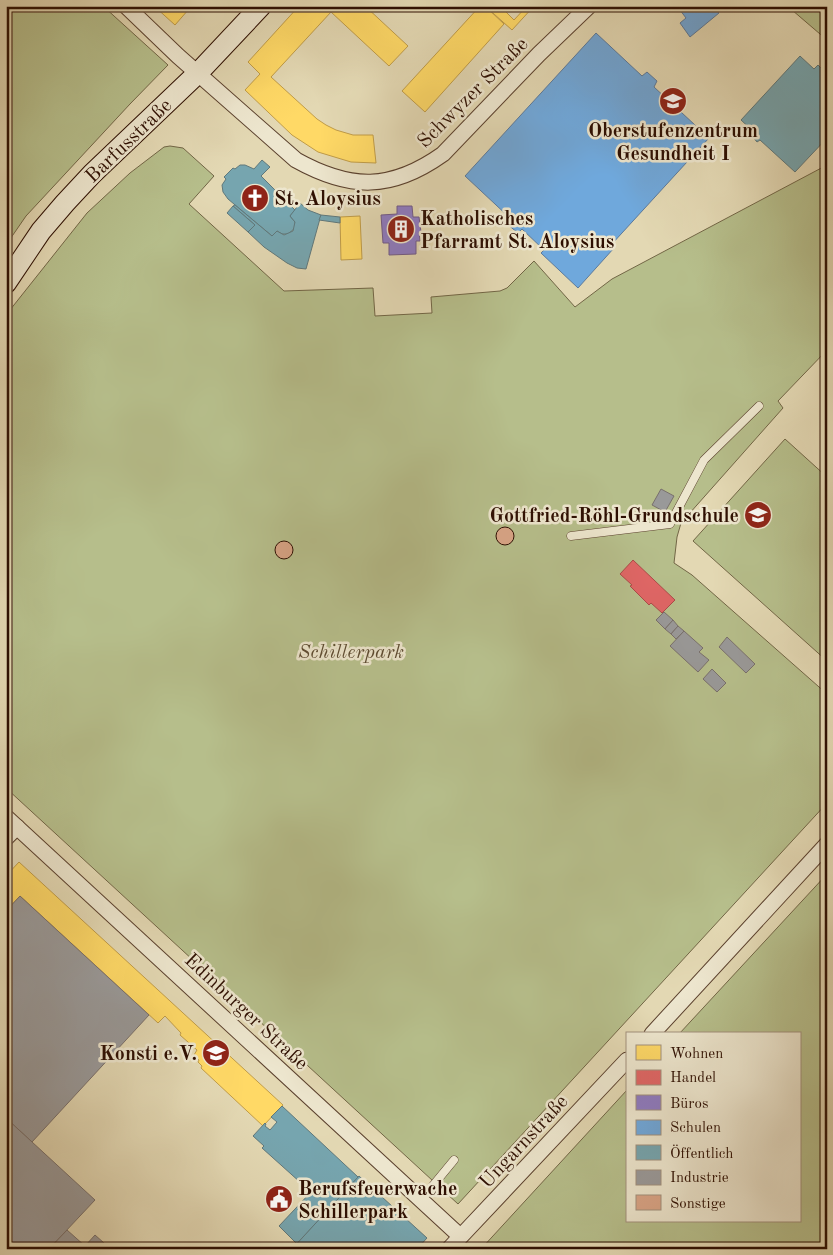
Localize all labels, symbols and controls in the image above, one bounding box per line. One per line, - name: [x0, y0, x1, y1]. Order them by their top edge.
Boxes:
- street label: Schwyzer Straße: [414, 34, 533, 153]
- school or university icon: Oberstufenzentrum Gesundheit I: [658, 86, 688, 116]
- street label: Barfusstraße: [82, 96, 176, 187]
- place label: Oberstufenzentrum Gesundheit I: [588, 122, 758, 165]
- church icon: St. Aloysius: [240, 183, 270, 213]
- place label: St. Aloysius: [274, 190, 381, 210]
- place label: Katholisches Pfarramt St. Aloysius: [420, 210, 614, 253]
- building icon: Katholisches Pfarramt St. Aloysius: [386, 214, 416, 244]
- school or university icon: Gottfried-Röhl-Grundschule: [743, 500, 773, 530]
- place label: Gottfried-Röhl-Grundschule: [490, 507, 739, 527]
- park label: Schillerpark: [298, 643, 404, 663]
- street label: Edinburger Straße: [180, 950, 311, 1075]
- legend: [626, 1032, 800, 1222]
- school or university icon: Konsti e.V.: [201, 1038, 231, 1068]
- place label: Konsti e.V.: [99, 1045, 197, 1065]
- text: Wohnen: [670, 1047, 723, 1062]
- text: Handel: [670, 1071, 716, 1086]
- street label: Ungarnstraße: [476, 1092, 573, 1193]
- text: Büros: [670, 1097, 708, 1112]
- text: Schulen: [670, 1121, 721, 1136]
- text: Öffentlich: [670, 1144, 733, 1162]
- text: Industrie: [670, 1171, 729, 1186]
- place label: Berufsfeuerwache Schillerpark: [298, 1180, 457, 1223]
- public building icon: Berufsfeuerwache Schillerpark: [264, 1184, 294, 1214]
- text: Sonstige: [670, 1197, 726, 1212]

